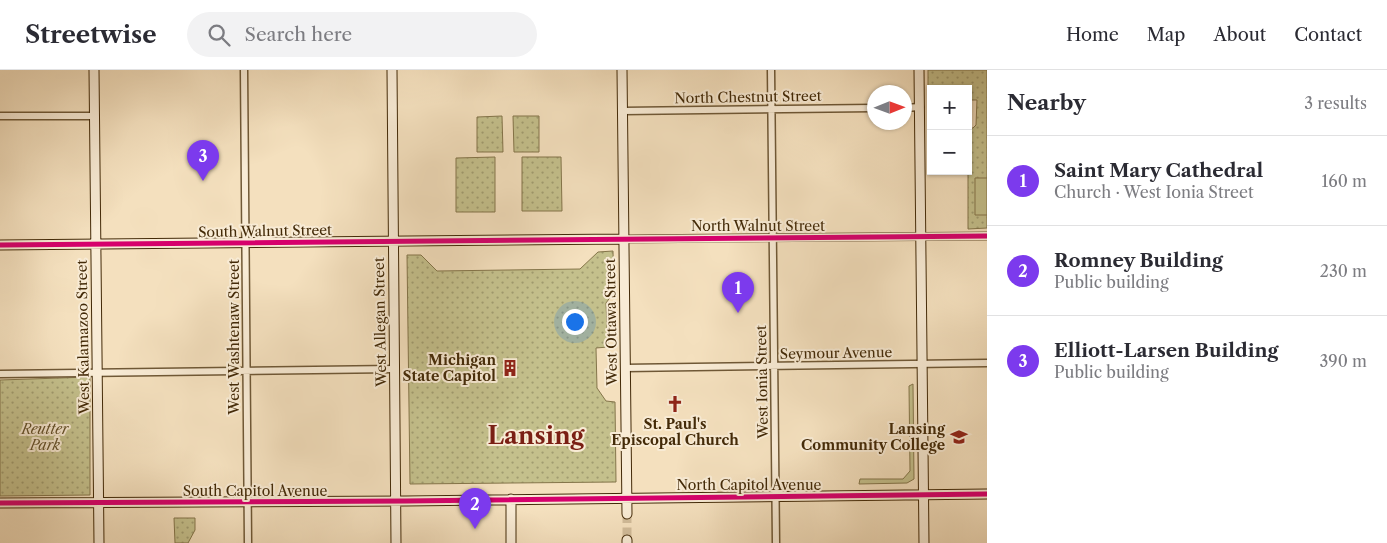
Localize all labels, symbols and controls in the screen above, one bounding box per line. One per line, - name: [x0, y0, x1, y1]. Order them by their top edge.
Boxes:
- search box: [187, 12, 537, 57]
- text: Streetwise: [25, 20, 157, 49]
- icon: search: [205, 21, 233, 49]
- text: Search here: [245, 23, 352, 46]
- text: Home: [1066, 24, 1119, 46]
- text: Map: [1147, 24, 1185, 46]
- text: About: [1213, 24, 1266, 46]
- text: Contact: [1294, 24, 1362, 46]
- north arrow: [867, 85, 912, 130]
- map controls: [927, 85, 972, 175]
- button: +: [927, 85, 972, 130]
- street label: North Chestnut Street: [674, 87, 822, 107]
- text: Nearby: [1007, 90, 1086, 115]
- text: 3 results: [1304, 93, 1367, 113]
- button: −: [927, 130, 972, 175]
- pin: 3: [187, 140, 219, 181]
- text: Saint Mary Cathedral: [1054, 159, 1263, 182]
- text: 1: [1019, 171, 1027, 191]
- text: 160 m: [1322, 171, 1367, 191]
- text: Church · West Ionia Street: [1054, 182, 1254, 202]
- street label: North Walnut Street: [691, 217, 825, 235]
- street label: South Walnut Street: [198, 221, 332, 241]
- text: Romney Building: [1054, 249, 1223, 272]
- street label: West Allegan Street: [370, 257, 390, 388]
- street label: West Ottawa Street: [601, 258, 621, 387]
- street label: West Kalamazoo Street: [73, 259, 93, 415]
- street label: West Washtenaw Street: [225, 259, 243, 416]
- text: 2: [1018, 261, 1028, 281]
- text: 230 m: [1320, 261, 1367, 281]
- pin: 1: [722, 272, 754, 313]
- text: Public building: [1054, 272, 1169, 292]
- your location: [562, 309, 588, 335]
- street label: West Ionia Street: [752, 325, 772, 440]
- text: Elliott-Larsen Building: [1054, 339, 1279, 362]
- street label: Seymour Avenue: [780, 343, 893, 363]
- place label: Michigan State Capitol: [403, 351, 496, 385]
- text: 3: [1018, 351, 1028, 371]
- text: 390 m: [1320, 351, 1367, 371]
- building icon: Michigan State Capitol: [500, 358, 520, 378]
- text: Public building: [1054, 362, 1169, 382]
- church icon: St. Paul's Episcopal Church: [665, 394, 685, 414]
- place label: St. Paul's Episcopal Church: [611, 415, 739, 449]
- park label: Reutter Park: [20, 420, 70, 454]
- place label: Lansing Community College: [801, 420, 946, 454]
- district label: Lansing: [488, 421, 586, 450]
- school or university icon: Lansing Community College: [949, 427, 969, 447]
- street label: North Capitol Avenue: [677, 476, 822, 494]
- street label: South Capitol Avenue: [183, 482, 328, 500]
- pin: 2: [459, 488, 491, 529]

